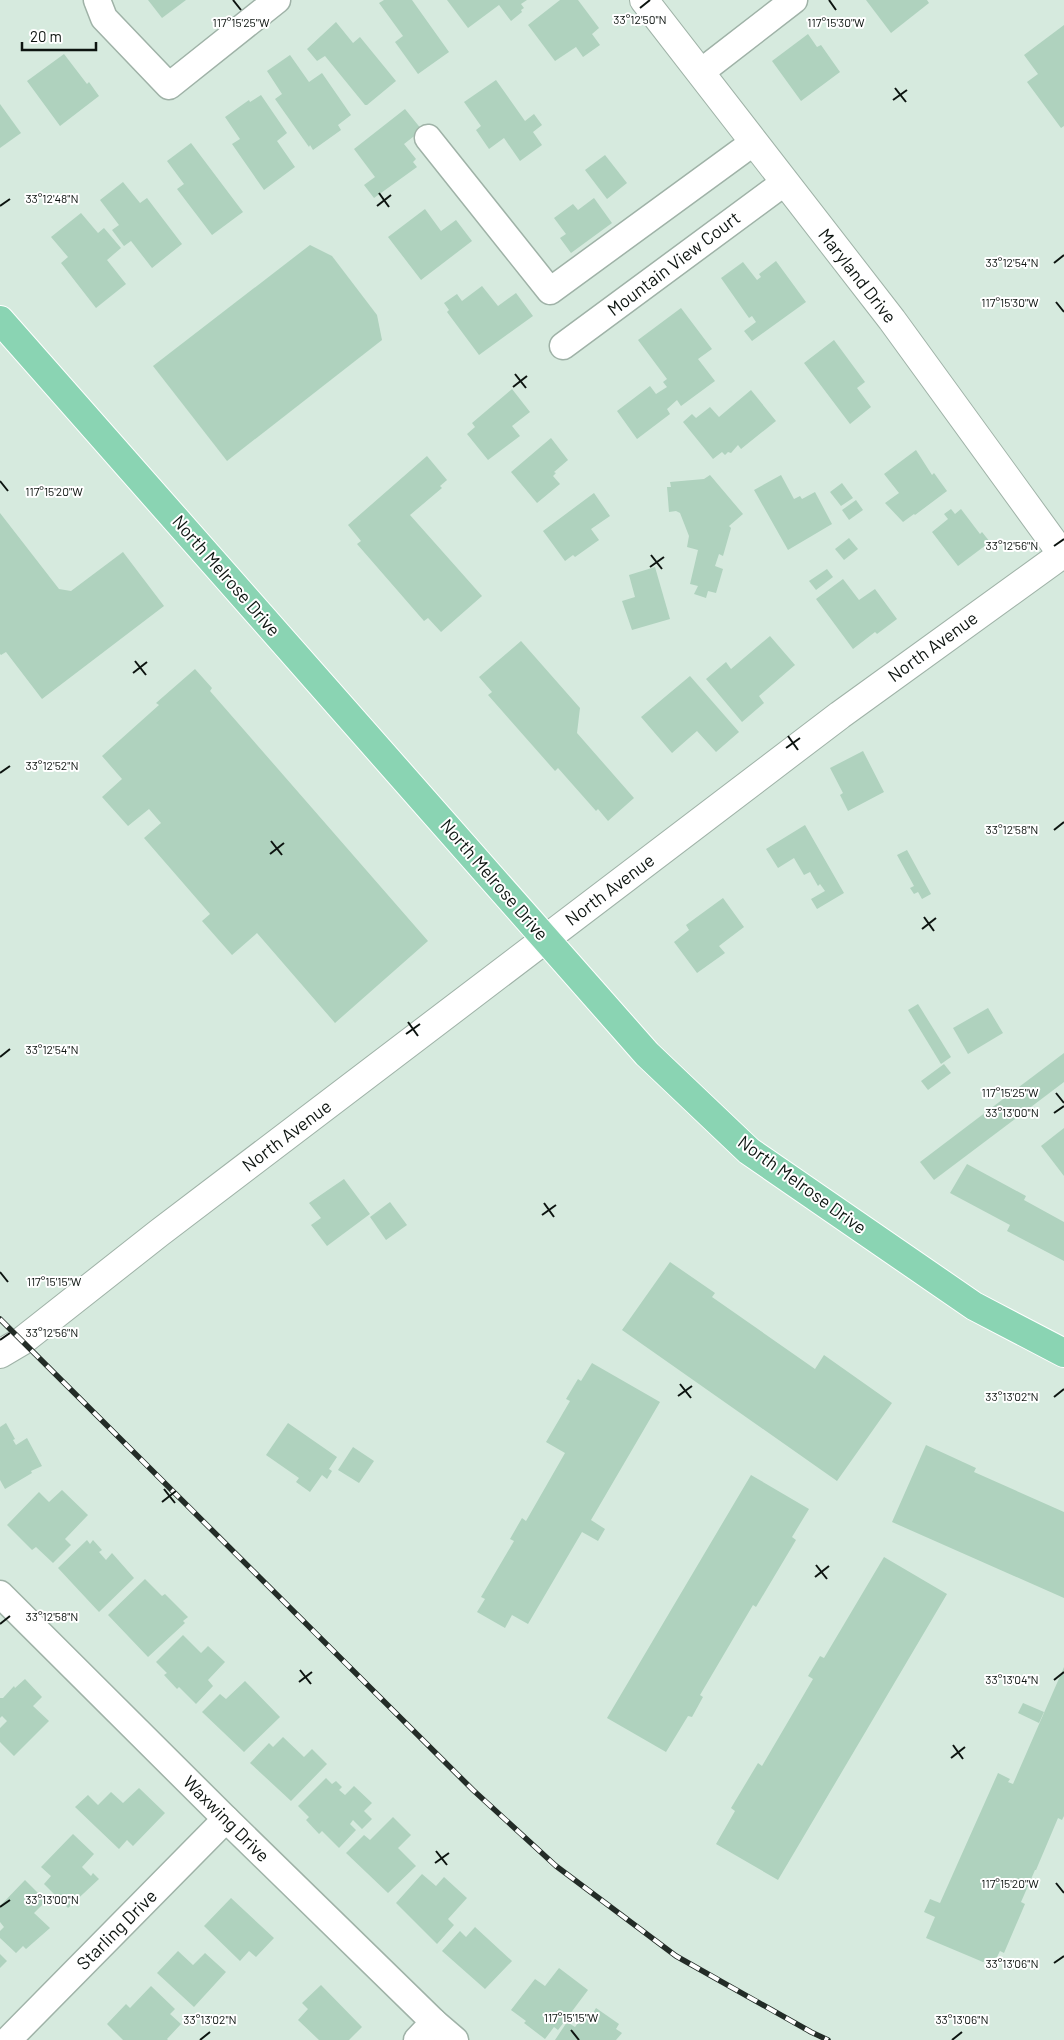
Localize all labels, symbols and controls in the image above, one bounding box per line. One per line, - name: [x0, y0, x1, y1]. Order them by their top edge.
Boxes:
- text: 33°12'50"N: [613, 12, 667, 26]
- text: 117°15'25"W: [213, 15, 270, 29]
- text: 117°15'30"W: [807, 15, 865, 29]
- scale bar: [22, 20, 96, 52]
- text: 20 m: [30, 27, 62, 45]
- text: 33°12'48"N: [25, 191, 79, 205]
- street label: Mountain View Court: [603, 206, 744, 320]
- street label: Maryland Drive: [814, 224, 902, 327]
- text: 33°12'54"N: [985, 255, 1039, 269]
- text: 117°15'30"W: [981, 295, 1039, 309]
- text: 117°15'20"W: [25, 484, 83, 498]
- street label: North Melrose Drive: [168, 510, 285, 640]
- text: 33°12'56"N: [986, 538, 1038, 552]
- street label: North Avenue: [883, 606, 982, 686]
- text: 33°12'52"N: [25, 758, 79, 772]
- street label: North Melrose Drive: [436, 814, 553, 944]
- text: 33°12'58"N: [986, 822, 1038, 836]
- street label: North Avenue: [561, 849, 658, 930]
- text: 33°12'54"N: [25, 1042, 79, 1056]
- text: 117°15'25"W: [982, 1085, 1039, 1099]
- street label: North Avenue: [238, 1095, 335, 1176]
- text: 33°13'00"N: [985, 1105, 1039, 1119]
- street label: North Melrose Drive: [734, 1130, 871, 1238]
- text: 117°15'15"W: [27, 1274, 82, 1288]
- text: 33°12'56"N: [26, 1325, 78, 1339]
- text: 33°13'02"N: [985, 1389, 1039, 1403]
- text: 33°12'58"N: [26, 1609, 78, 1623]
- text: 33°13'04"N: [985, 1672, 1039, 1686]
- street label: Waxwing Drive: [179, 1770, 275, 1866]
- text: 117°15'20"W: [981, 1876, 1039, 1890]
- street label: Starling Drive: [72, 1885, 161, 1974]
- text: 33°13'00"N: [25, 1892, 79, 1906]
- text: 33°13'06"N: [985, 1956, 1039, 1970]
- text: 117°15'15"W: [544, 2010, 599, 2024]
- text: 33°13'02"N: [183, 2012, 237, 2026]
- text: 33°13'06"N: [935, 2012, 989, 2026]

